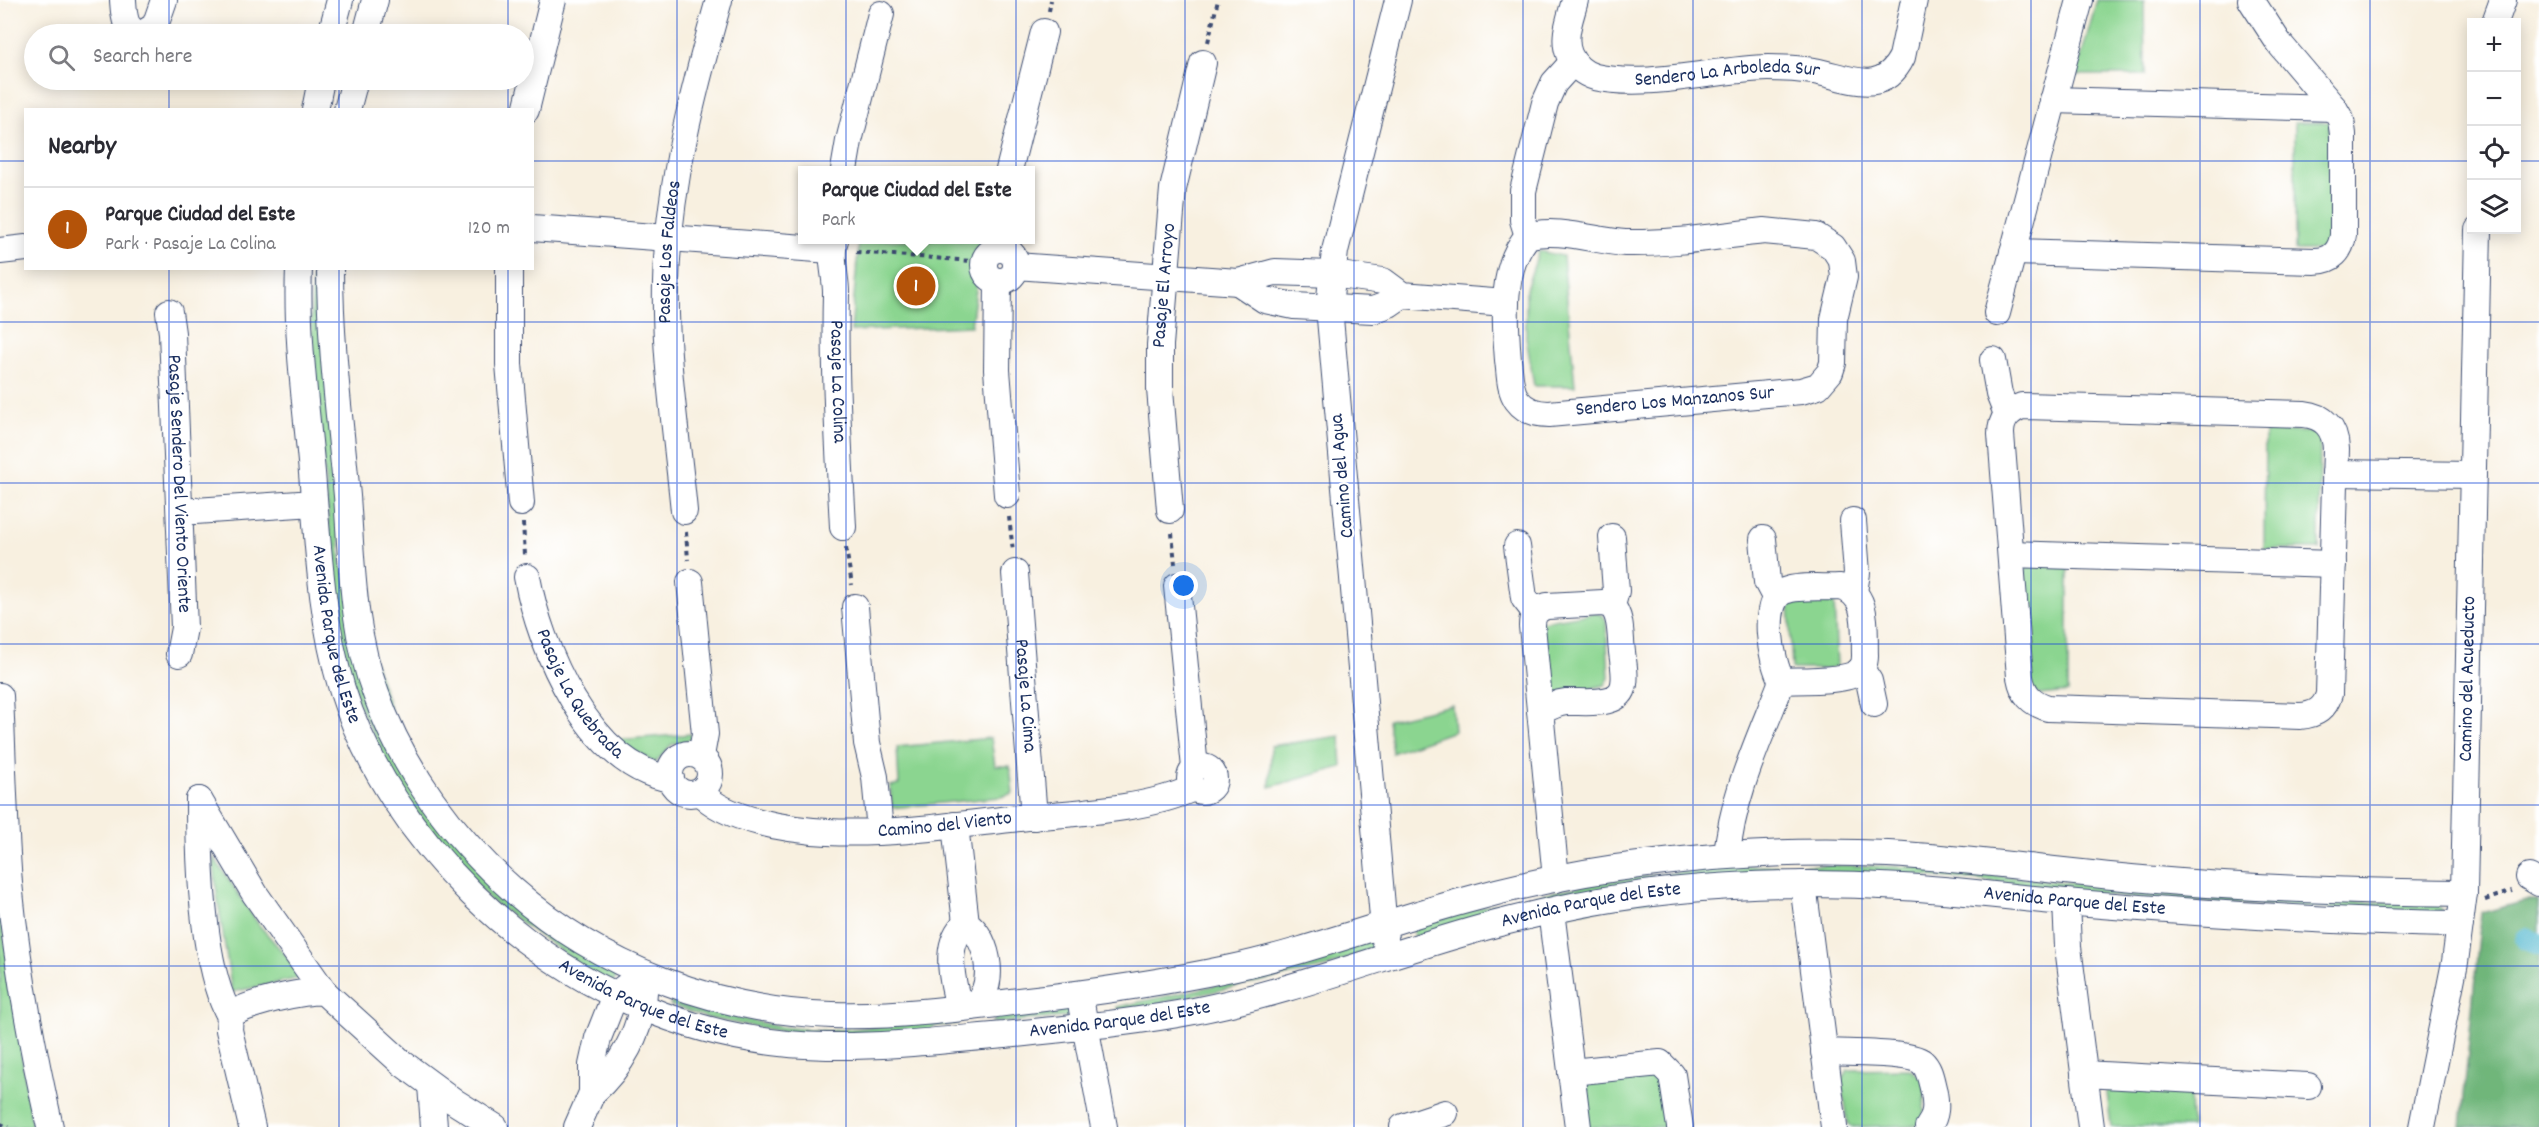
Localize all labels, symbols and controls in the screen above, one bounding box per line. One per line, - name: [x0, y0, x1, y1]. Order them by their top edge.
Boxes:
- map controls: [2467, 18, 2521, 234]
- button: +: [2467, 18, 2521, 72]
- search box: [24, 24, 534, 90]
- icon: search: [45, 41, 78, 74]
- text: Search here: [93, 42, 192, 73]
- street label: Sendero La Arboleda Sur: [1634, 54, 1823, 95]
- button: −: [2467, 72, 2521, 126]
- button: locate: [2467, 126, 2521, 180]
- text: Nearby: [48, 129, 116, 166]
- popup: [798, 166, 1035, 244]
- text: Parque Ciudad del Este: [821, 176, 1012, 207]
- street label: Pasaje Los Faldeos: [652, 178, 690, 324]
- button: layers: [2467, 180, 2521, 234]
- text: Parque Ciudad del Este: [105, 200, 295, 231]
- text: Park: [821, 207, 856, 235]
- text: 1: [65, 215, 70, 243]
- text: 120 m: [468, 215, 510, 243]
- street label: Pasaje El Arroyo: [1146, 222, 1184, 349]
- text: Park · Pasaje La Colina: [105, 231, 276, 259]
- pin: 1: [896, 264, 936, 308]
- street label: Pasaje La Colina: [822, 320, 853, 444]
- street label: Pasaje Sendero Del Viento Oriente: [159, 354, 197, 614]
- street label: Sendero Los Manzanos Sur: [1574, 379, 1776, 425]
- street label: Camino del Agua: [1324, 412, 1362, 539]
- street label: Avenida Parque del Este: [304, 544, 367, 728]
- your location: [1169, 571, 1198, 600]
- street label: Camino del Acueducto: [2453, 596, 2484, 762]
- street label: Pasaje La Quebrada: [528, 625, 630, 767]
- street label: Pasaje La Cima: [1006, 638, 1043, 754]
- street label: Camino del Viento: [877, 805, 1014, 846]
- street label: Avenida Parque del Este: [1498, 876, 1682, 936]
- street label: Avenida Parque del Este: [1982, 880, 2167, 924]
- street label: Avenida Parque del Este: [552, 952, 731, 1048]
- street label: Avenida Parque del Este: [1028, 994, 1213, 1046]

